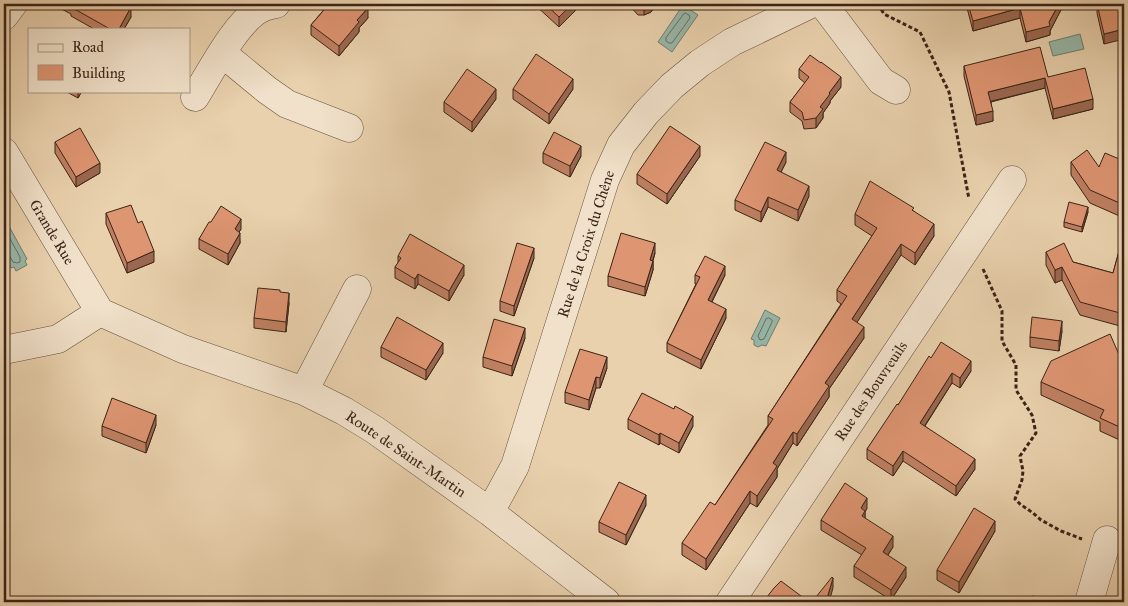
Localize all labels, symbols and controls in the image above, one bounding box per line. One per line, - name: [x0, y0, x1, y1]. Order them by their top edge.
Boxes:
- legend: [28, 28, 190, 92]
- text: Road: [72, 38, 104, 56]
- text: Building: [72, 64, 126, 82]
- street label: Rue de la Croix du Chêne: [554, 168, 618, 320]
- street label: Grande Rue: [26, 196, 78, 268]
- street label: Rue des Bouvreuils: [831, 338, 911, 444]
- street label: Route de Saint-Martin: [342, 407, 470, 501]

